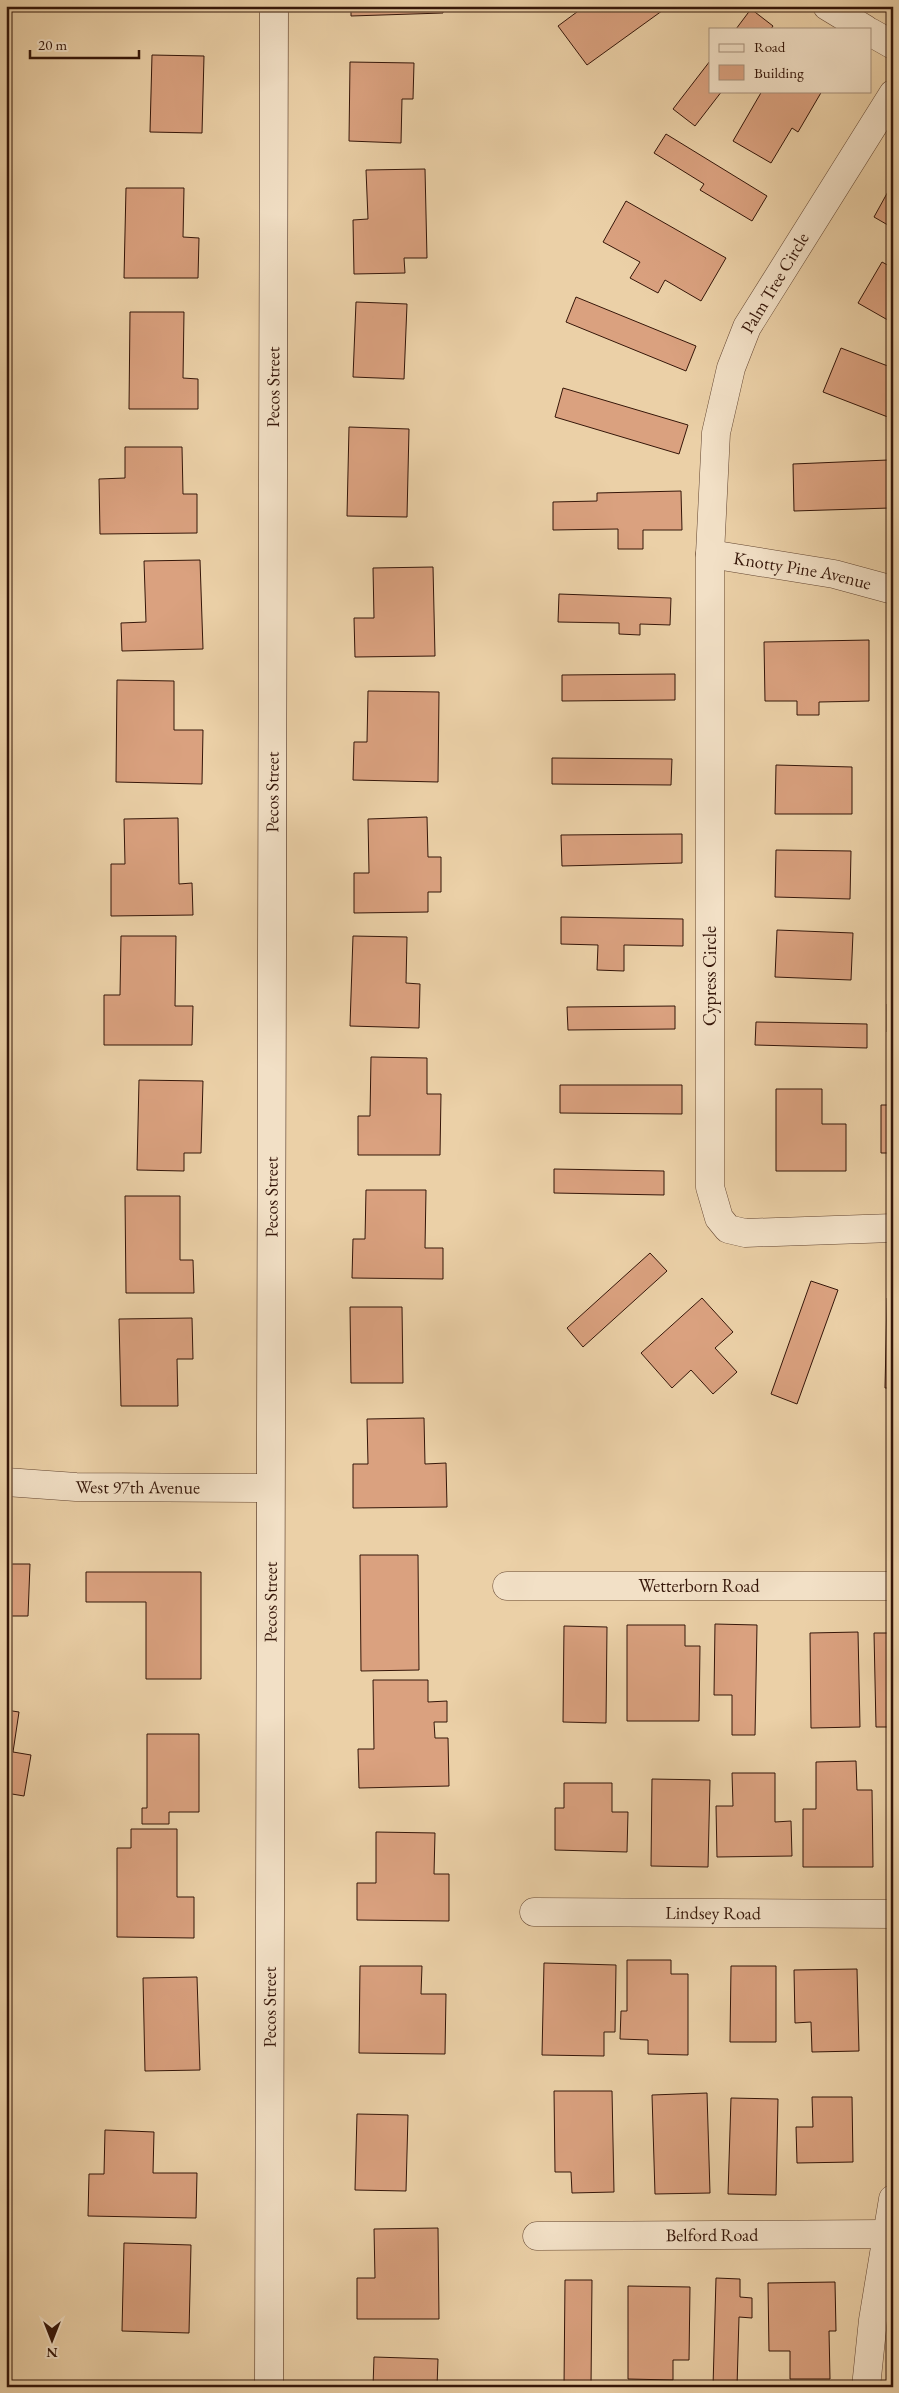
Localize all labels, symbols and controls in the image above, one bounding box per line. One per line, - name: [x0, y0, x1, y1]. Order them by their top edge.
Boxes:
- scale bar: [30, 28, 139, 60]
- legend: [709, 28, 872, 92]
- text: 20 m: [38, 35, 67, 54]
- text: Road: [754, 37, 786, 56]
- text: Building: [754, 63, 804, 82]
- street label: Palm Tree Circle: [735, 228, 814, 337]
- street label: Pecos Street: [261, 346, 284, 427]
- street label: Knotty Pine Avenue: [732, 546, 874, 595]
- street label: Pecos Street: [260, 751, 283, 832]
- street label: Cypress Circle: [698, 926, 721, 1026]
- street label: Pecos Street: [259, 1156, 283, 1237]
- street label: West 97th Avenue: [76, 1475, 200, 1499]
- street label: Pecos Street: [259, 1561, 282, 1642]
- street label: Wetterborn Road: [638, 1574, 760, 1597]
- street label: Lindsey Road: [665, 1901, 762, 1924]
- street label: Pecos Street: [258, 1966, 281, 2047]
- street label: Belford Road: [666, 2223, 759, 2246]
- north arrow: [28, 2316, 78, 2366]
- text: N: [46, 2344, 58, 2362]

